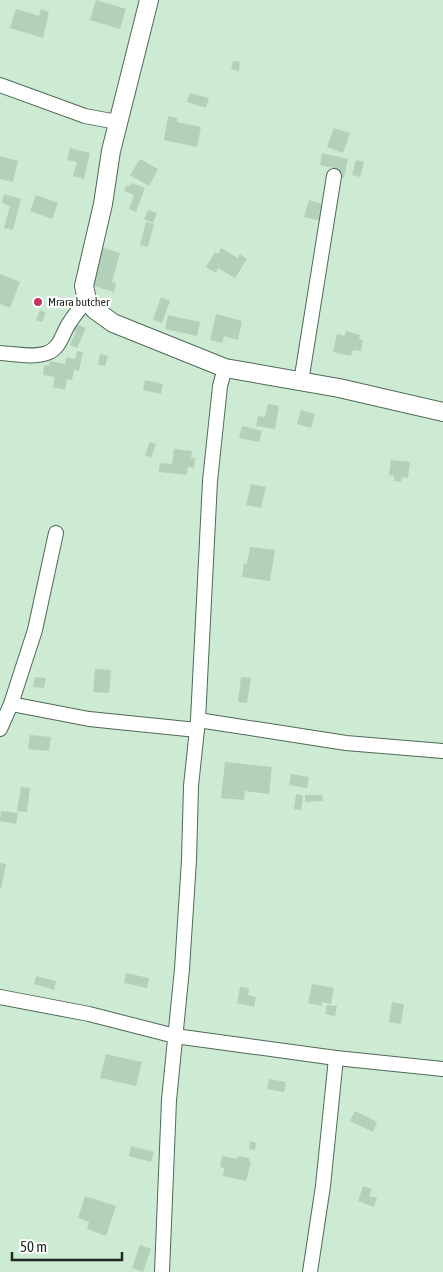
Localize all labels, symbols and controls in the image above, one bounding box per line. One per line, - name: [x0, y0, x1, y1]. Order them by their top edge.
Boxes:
- place label: Mrara butcher: [48, 295, 110, 309]
- marker: Mrara butcher: [32, 296, 44, 308]
- scale bar: [12, 1230, 122, 1262]
- text: 50 m: [20, 1238, 47, 1255]

